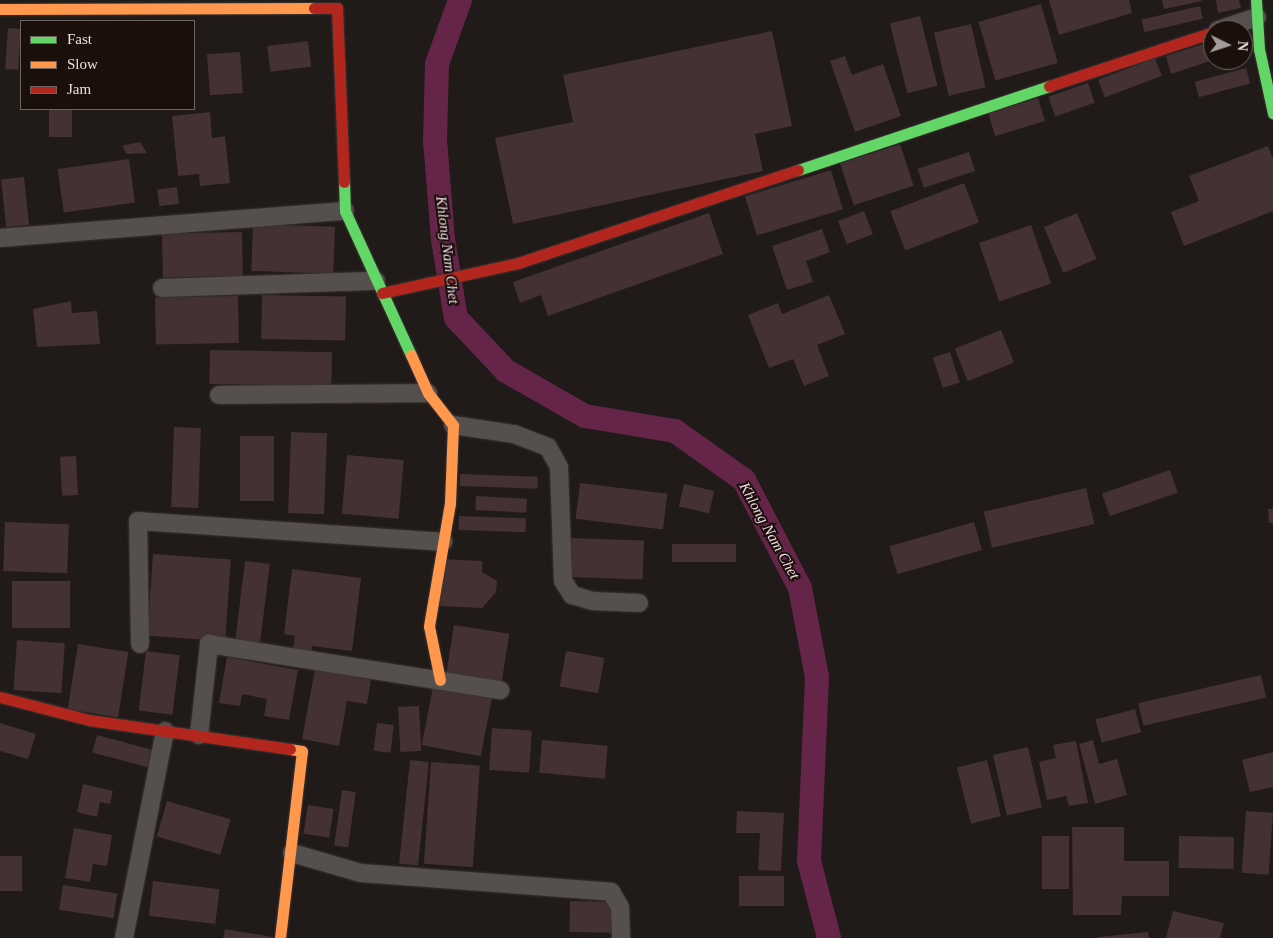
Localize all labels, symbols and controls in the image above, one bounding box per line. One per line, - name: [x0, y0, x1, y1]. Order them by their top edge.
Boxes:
- legend: [20, 20, 195, 110]
- north arrow: [1203, 20, 1253, 70]
- text: Fast: [67, 31, 92, 47]
- text: N: [1235, 40, 1250, 52]
- text: Slow: [67, 56, 98, 72]
- text: Jam: [67, 81, 91, 97]
- water label: Khlong Nam Chet: [431, 195, 463, 305]
- water label: Khlong Nam Chet: [735, 479, 803, 583]

